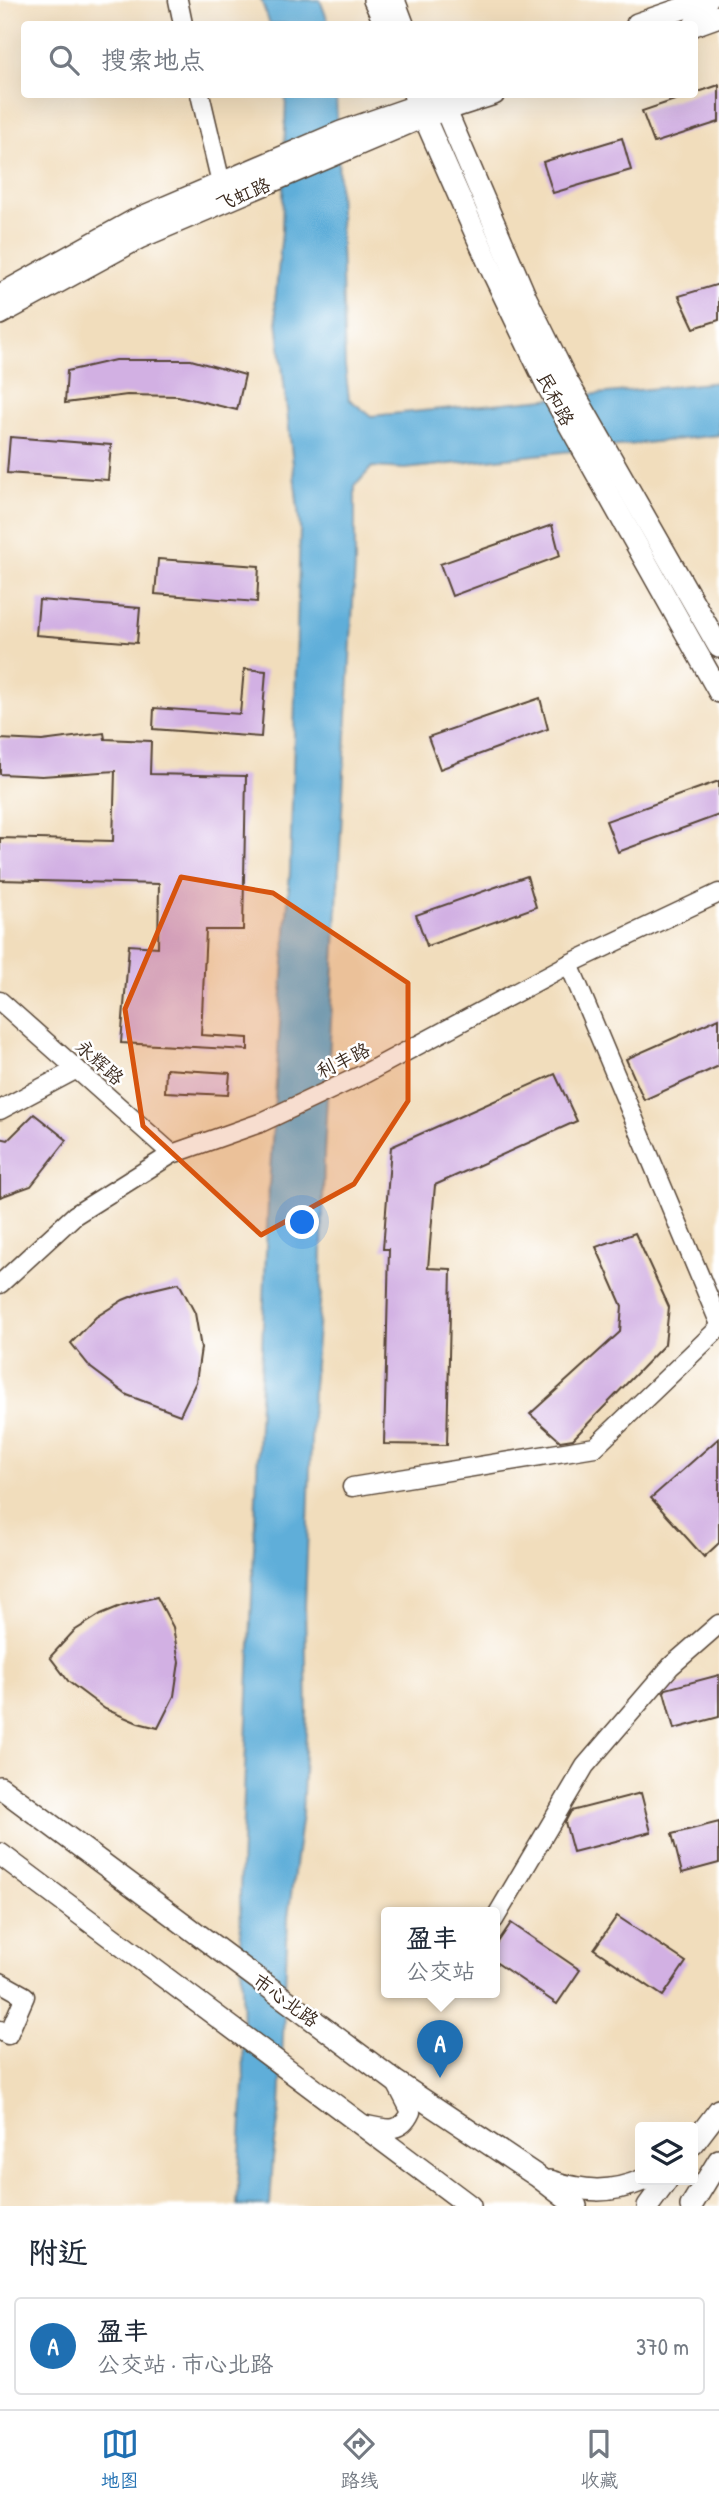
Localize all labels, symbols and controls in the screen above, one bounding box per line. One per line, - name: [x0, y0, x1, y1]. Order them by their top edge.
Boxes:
- search box: [21, 21, 698, 98]
- icon: search: [45, 41, 83, 79]
- text: 搜索地点: [101, 42, 205, 77]
- street label: 飞虹路: [212, 171, 274, 217]
- street label: 民和路: [531, 368, 581, 430]
- street label: 永辉路: [70, 1033, 130, 1091]
- street label: 利丰路: [312, 1036, 374, 1084]
- your location: [285, 1205, 319, 1239]
- popup: [381, 1907, 500, 1998]
- text: 盈丰: [406, 1920, 458, 1955]
- text: 公交站: [406, 1955, 475, 1986]
- street label: 市心北路: [248, 1967, 324, 2033]
- pin: A: [417, 2020, 463, 2078]
- map controls: [635, 2122, 698, 2185]
- button: layers: [635, 2122, 698, 2185]
- text: 附近: [28, 2232, 88, 2272]
- text: 盈丰: [97, 2313, 149, 2348]
- text: A: [47, 2331, 59, 2362]
- text: 370 m: [636, 2331, 689, 2362]
- text: 公交站 · 市心北路: [97, 2348, 273, 2379]
- tab: 地图: [101, 2425, 139, 2493]
- tab: 路线: [340, 2425, 378, 2493]
- tab: 收藏: [580, 2425, 618, 2493]

